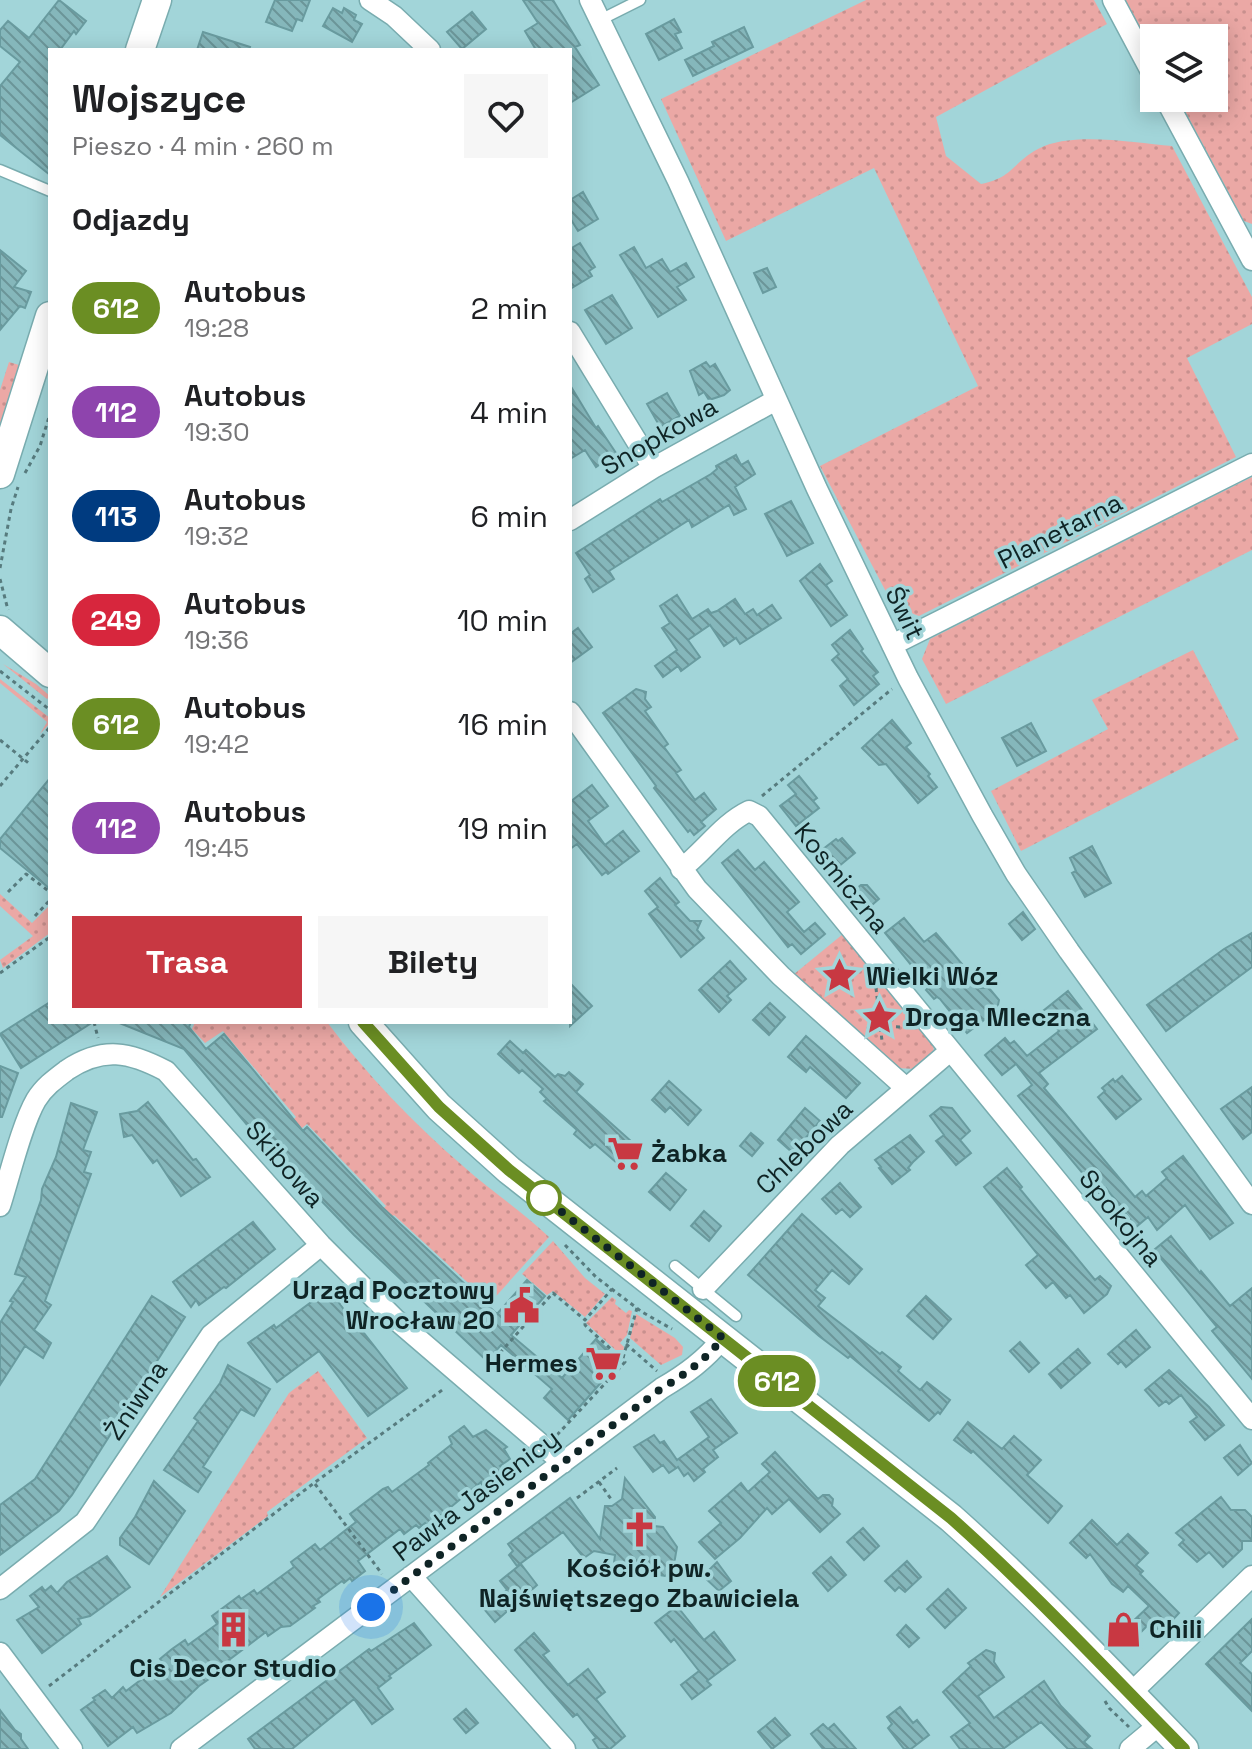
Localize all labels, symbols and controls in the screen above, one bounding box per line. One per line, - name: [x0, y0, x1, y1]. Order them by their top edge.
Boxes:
- map controls: [1140, 24, 1228, 112]
- button: layers: [1140, 24, 1228, 112]
- button: heart: [464, 74, 548, 158]
- text: Wojszyce: [72, 75, 247, 123]
- text: Pieszo · 4 min · 260 m: [72, 129, 334, 163]
- text: Odjazdy: [72, 200, 190, 239]
- text: Autobus: [184, 272, 306, 311]
- text: 2 min: [471, 289, 548, 328]
- text: 612: [93, 290, 139, 326]
- text: 19:28: [184, 311, 249, 345]
- text: Autobus: [184, 376, 306, 415]
- street label: Snopkowa: [594, 389, 724, 483]
- text: 4 min: [470, 393, 548, 432]
- text: 112: [95, 394, 137, 430]
- text: 19:30: [184, 415, 250, 449]
- text: Autobus: [184, 480, 306, 519]
- street label: Planetarna: [992, 485, 1128, 577]
- text: 6 min: [470, 497, 548, 536]
- text: 113: [95, 498, 137, 534]
- text: 19:32: [184, 519, 249, 553]
- street label: Świt: [878, 581, 932, 645]
- text: Autobus: [184, 584, 306, 623]
- text: 10 min: [457, 601, 548, 640]
- text: 249: [90, 602, 142, 638]
- text: 19:36: [184, 623, 249, 657]
- text: Autobus: [184, 688, 306, 727]
- text: 16 min: [458, 705, 548, 744]
- text: 612: [93, 706, 139, 742]
- text: 19:42: [184, 727, 249, 761]
- text: Autobus: [184, 792, 306, 831]
- text: 19 min: [458, 809, 548, 848]
- text: 112: [95, 810, 137, 846]
- street label: Kosmiczna: [787, 815, 897, 941]
- text: 19:45: [184, 831, 249, 865]
- button: Trasa: [72, 916, 302, 1008]
- button: Bilety: [318, 916, 548, 1008]
- place icon: Wielki Wóz: [821, 957, 859, 995]
- place label: Wielki Wóz: [866, 959, 999, 993]
- place icon: Droga Mleczna: [860, 998, 898, 1036]
- place label: Droga Mleczna: [905, 1000, 1091, 1034]
- street label: Chlebowa: [748, 1092, 860, 1202]
- street label: Skibowa: [238, 1113, 332, 1215]
- supermarket icon: Żabka: [606, 1134, 644, 1172]
- place label: Żabka: [651, 1136, 727, 1170]
- street label: Spokojna: [1071, 1162, 1171, 1274]
- unlabelled marker: [527, 1181, 561, 1215]
- place label: Urząd Pocztowy Wrocław 20: [292, 1273, 495, 1337]
- public building icon: Urząd Pocztowy Wrocław 20: [502, 1286, 540, 1324]
- supermarket icon: Hermes: [585, 1344, 623, 1382]
- place label: Hermes: [485, 1346, 578, 1380]
- street label: Żniwna: [97, 1354, 175, 1446]
- line badge: 612: [731, 1355, 823, 1407]
- text: 612: [754, 1363, 800, 1399]
- street label: Pawła Jasienicy: [386, 1421, 566, 1569]
- church icon: Kościół pw. Najświętszego Zbawiciela: [620, 1510, 658, 1548]
- place label: Kościół pw. Najświętszego Zbawiciela: [479, 1551, 799, 1615]
- your location: [351, 1587, 391, 1627]
- building icon: Cis Decor Studio: [214, 1610, 252, 1648]
- shop icon: Chili: [1104, 1610, 1142, 1648]
- place label: Chili: [1149, 1612, 1203, 1646]
- place label: Cis Decor Studio: [129, 1651, 337, 1685]

